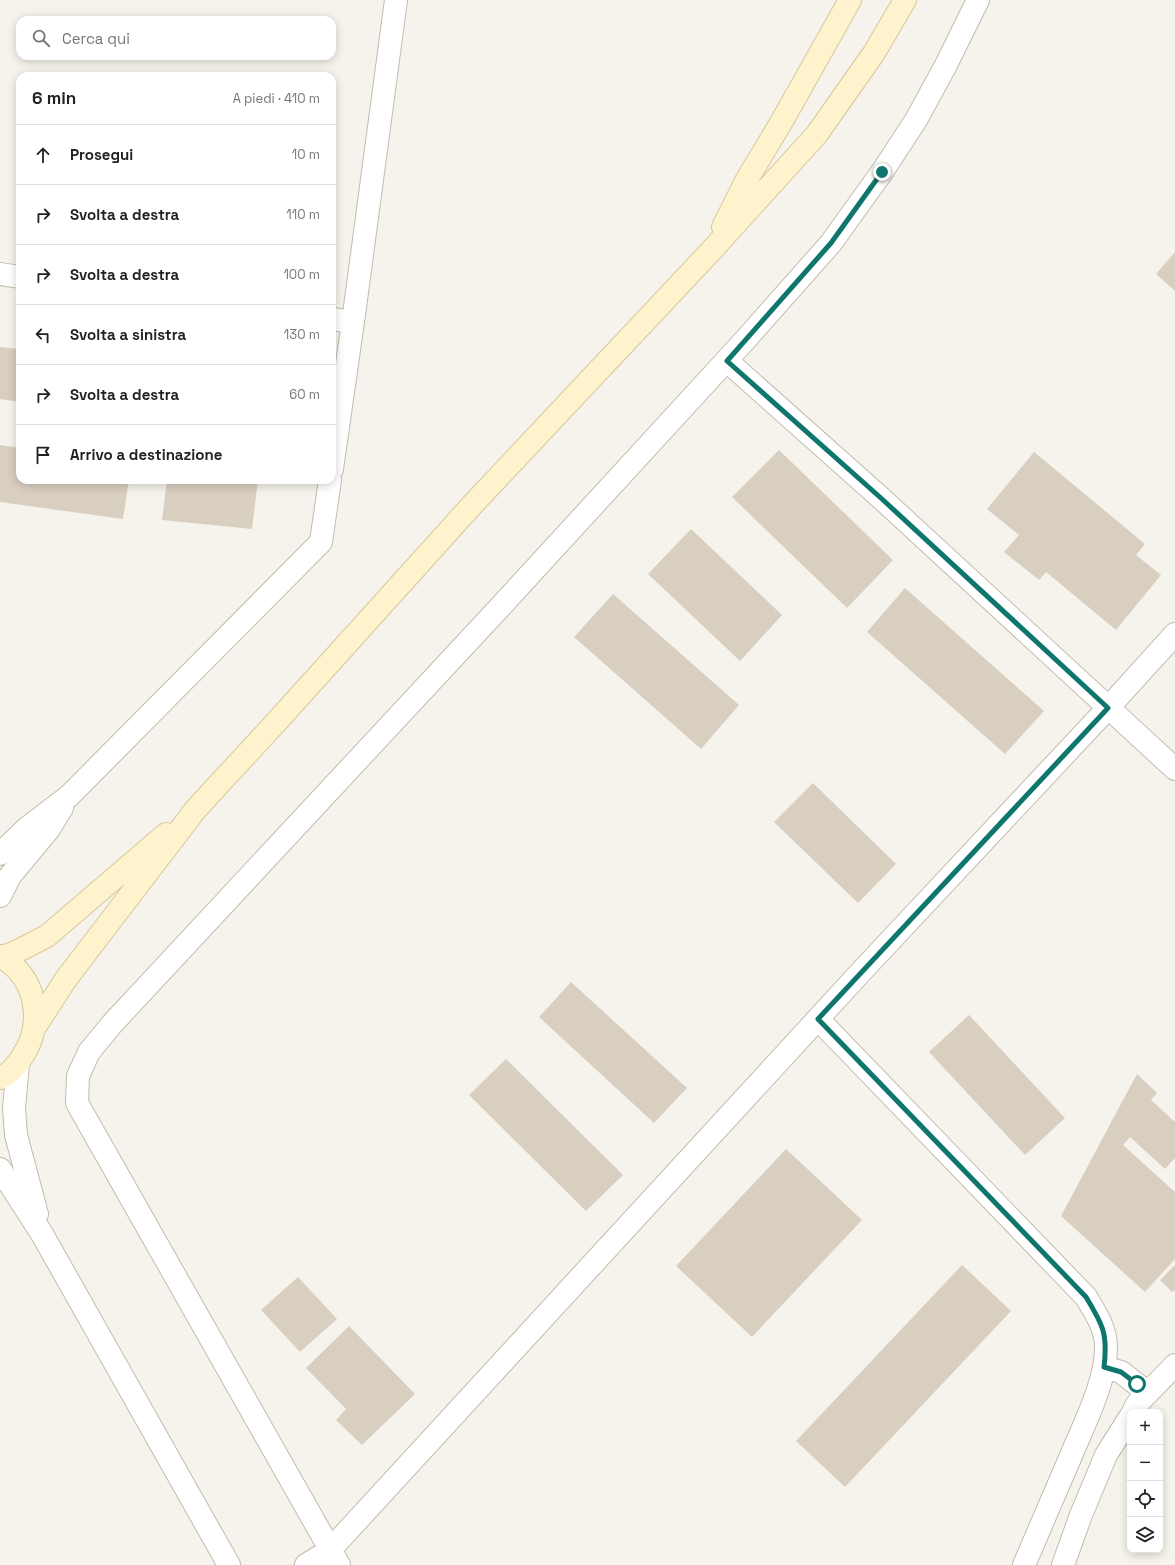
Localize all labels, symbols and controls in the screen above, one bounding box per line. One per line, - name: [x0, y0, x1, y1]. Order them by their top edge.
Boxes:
- search box: [16, 16, 336, 60]
- icon: search: [30, 27, 52, 49]
- text: Cerca qui: [62, 29, 130, 48]
- text: 6 min: [32, 87, 76, 109]
- text: A piedi · 410 m: [233, 90, 320, 107]
- icon: ahead: [32, 144, 54, 166]
- text: Prosegui: [70, 145, 133, 164]
- text: 10 m: [292, 146, 320, 163]
- route end: [873, 163, 891, 181]
- icon: right: [32, 204, 54, 226]
- text: Svolta a destra: [70, 205, 179, 224]
- text: 110 m: [286, 206, 320, 223]
- icon: right: [32, 264, 54, 286]
- text: Svolta a destra: [70, 265, 179, 284]
- text: 100 m: [283, 266, 320, 283]
- icon: left: [32, 324, 54, 346]
- text: Svolta a sinistra: [70, 325, 186, 344]
- text: 130 m: [284, 326, 320, 343]
- icon: right: [32, 384, 54, 406]
- text: Svolta a destra: [70, 385, 179, 404]
- text: 60 m: [289, 386, 320, 403]
- icon: arrive: [32, 444, 54, 466]
- text: Arrivo a destinazione: [70, 445, 222, 464]
- route start: [1128, 1375, 1146, 1393]
- map controls: [1127, 1409, 1163, 1553]
- button: +: [1127, 1409, 1163, 1445]
- button: −: [1127, 1445, 1163, 1481]
- button: locate: [1127, 1481, 1163, 1517]
- button: layers: [1127, 1517, 1163, 1553]

